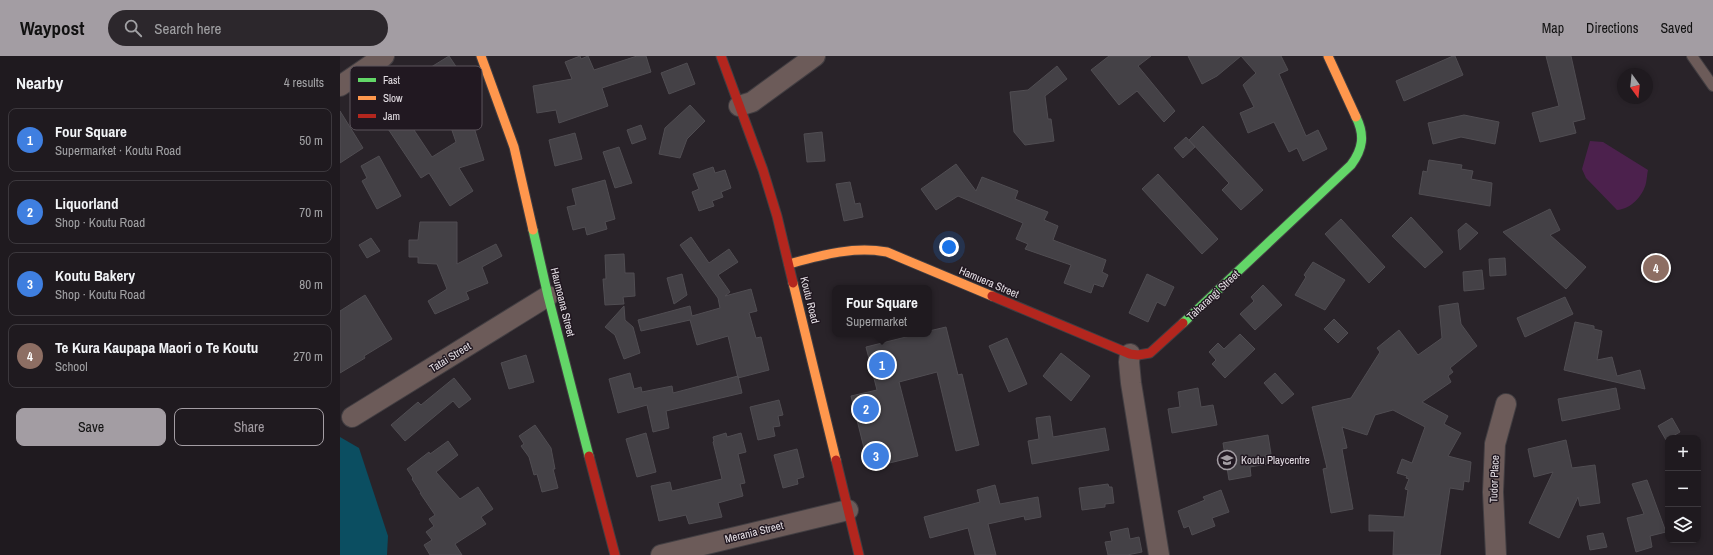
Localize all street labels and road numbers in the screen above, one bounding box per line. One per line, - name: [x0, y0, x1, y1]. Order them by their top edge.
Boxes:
- street label: Hamuera Street: [957, 263, 1021, 301]
- street label: Haumoana Street: [548, 266, 578, 338]
- street label: Taharangi Street: [1184, 267, 1243, 323]
- street label: Koutu Road: [797, 275, 823, 325]
- street label: Tatai Street: [427, 339, 474, 375]
- street label: Tudor Place: [1486, 455, 1502, 503]
- street label: Merania Street: [723, 518, 785, 546]

